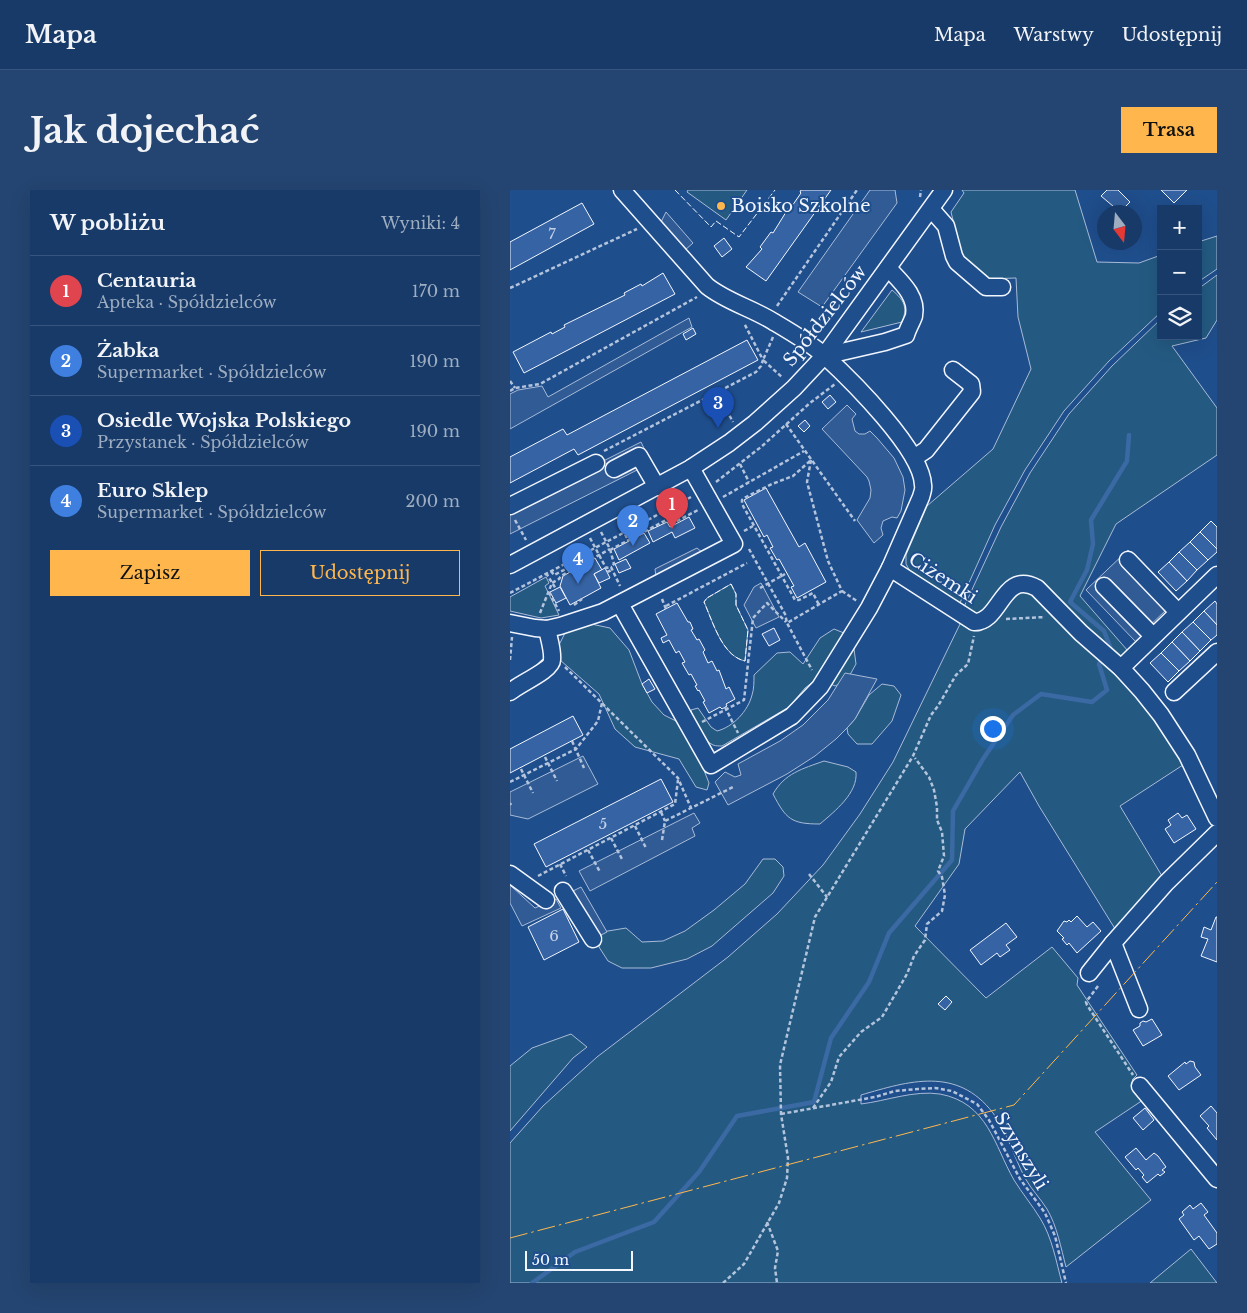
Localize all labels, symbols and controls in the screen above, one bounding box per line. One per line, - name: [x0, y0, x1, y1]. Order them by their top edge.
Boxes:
- text: Mapa: [25, 20, 97, 49]
- text: Mapa: [934, 24, 986, 46]
- text: Warstwy: [1014, 24, 1094, 46]
- text: Udostępnij: [1122, 24, 1222, 46]
- button: Trasa: [1121, 107, 1217, 153]
- text: Jak dojechać: [30, 109, 259, 152]
- place label: Boisko Szkolne: [731, 195, 871, 217]
- marker: Boisko Szkolne: [715, 200, 727, 212]
- north arrow: [1097, 205, 1142, 250]
- map controls: [1157, 205, 1202, 340]
- button: +: [1157, 205, 1202, 250]
- text: W pobliżu: [50, 210, 165, 236]
- text: Wyniki: 4: [381, 213, 460, 233]
- house number: 7: [548, 224, 556, 243]
- button: −: [1157, 250, 1202, 295]
- street label: Spółdzielców: [779, 261, 872, 371]
- text: Centauria: [97, 269, 196, 292]
- text: 1: [63, 281, 69, 301]
- text: 170 m: [412, 281, 460, 301]
- text: Apteka · Spółdzielców: [97, 292, 276, 312]
- button: layers: [1157, 295, 1202, 340]
- text: Żabka: [97, 339, 159, 362]
- text: 2: [61, 351, 71, 371]
- text: 190 m: [409, 351, 460, 371]
- text: Supermarket · Spółdzielców: [97, 362, 326, 382]
- pin: 3: [702, 387, 734, 428]
- text: Osiedle Wojska Polskiego: [97, 409, 351, 432]
- text: 3: [61, 421, 71, 441]
- text: 190 m: [409, 421, 460, 441]
- text: Przystanek · Spółdzielców: [97, 432, 309, 452]
- text: Euro Sklep: [97, 479, 208, 502]
- pin: 1: [656, 488, 688, 529]
- text: 4: [61, 491, 71, 511]
- text: 200 m: [406, 491, 460, 511]
- text: Supermarket · Spółdzielców: [97, 502, 326, 522]
- pin: 2: [617, 505, 649, 546]
- pin: 4: [562, 543, 594, 584]
- street label: Ciżemki: [905, 548, 981, 608]
- button: Zapisz: [50, 550, 250, 596]
- button: Udostępnij: [260, 550, 460, 596]
- your location: [980, 716, 1006, 742]
- house number: 5: [599, 814, 607, 833]
- house number: 6: [549, 926, 559, 945]
- street label: Szynszyli: [989, 1108, 1053, 1194]
- scale bar: [525, 1248, 632, 1271]
- text: 50 m: [532, 1251, 569, 1269]

